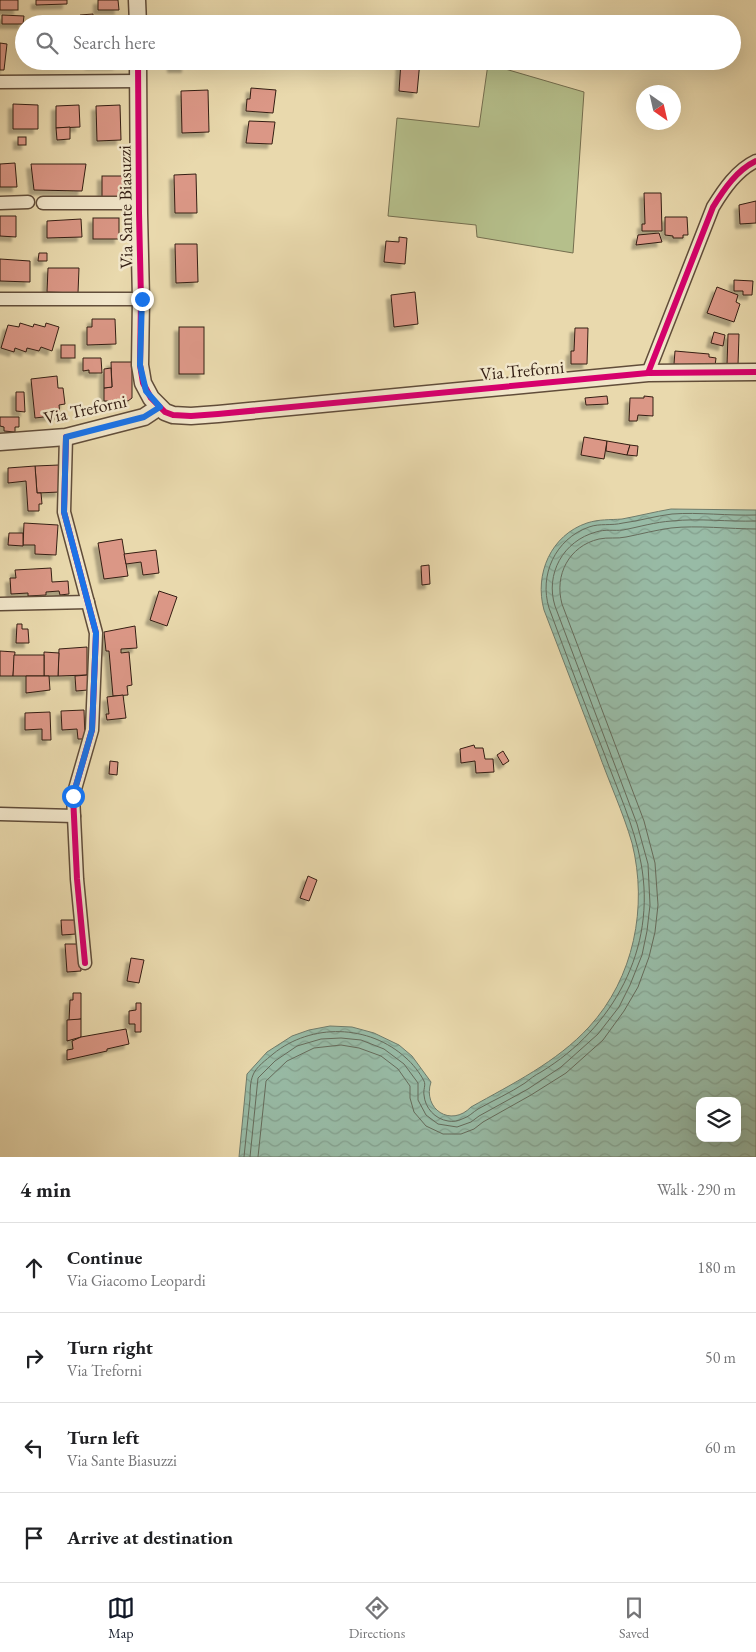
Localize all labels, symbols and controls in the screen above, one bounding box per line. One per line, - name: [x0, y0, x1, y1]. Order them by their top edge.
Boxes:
- search box: [15, 15, 741, 70]
- icon: search: [33, 29, 61, 57]
- text: Search here: [73, 30, 155, 55]
- north arrow: [636, 85, 681, 130]
- street label: Via Sante Biasuzzi: [112, 144, 138, 269]
- route end: [131, 288, 154, 311]
- street label: Via Treforni: [479, 355, 566, 385]
- street label: Via Treforni: [41, 389, 129, 429]
- route start: [62, 785, 85, 808]
- map controls: [696, 1097, 741, 1142]
- button: layers: [696, 1097, 741, 1142]
- text: 4 min: [20, 1176, 71, 1203]
- text: Walk · 290 m: [657, 1179, 736, 1200]
- text: Continue: [67, 1245, 142, 1270]
- icon: ahead: [20, 1254, 48, 1282]
- text: 180 m: [697, 1257, 736, 1278]
- text: Via Giacomo Leopardi: [67, 1270, 206, 1291]
- text: Turn right: [67, 1335, 153, 1360]
- icon: right: [20, 1344, 48, 1372]
- text: 50 m: [705, 1347, 736, 1368]
- text: Via Treforni: [67, 1360, 142, 1381]
- text: Turn left: [67, 1425, 139, 1450]
- icon: left: [20, 1434, 48, 1462]
- text: 60 m: [705, 1437, 736, 1458]
- text: Via Sante Biasuzzi: [67, 1450, 177, 1471]
- icon: arrive: [20, 1524, 48, 1552]
- text: Arrive at destination: [67, 1525, 233, 1550]
- tab: Map: [107, 1594, 135, 1642]
- tab: Directions: [349, 1594, 405, 1642]
- tab: Saved: [619, 1594, 649, 1642]

